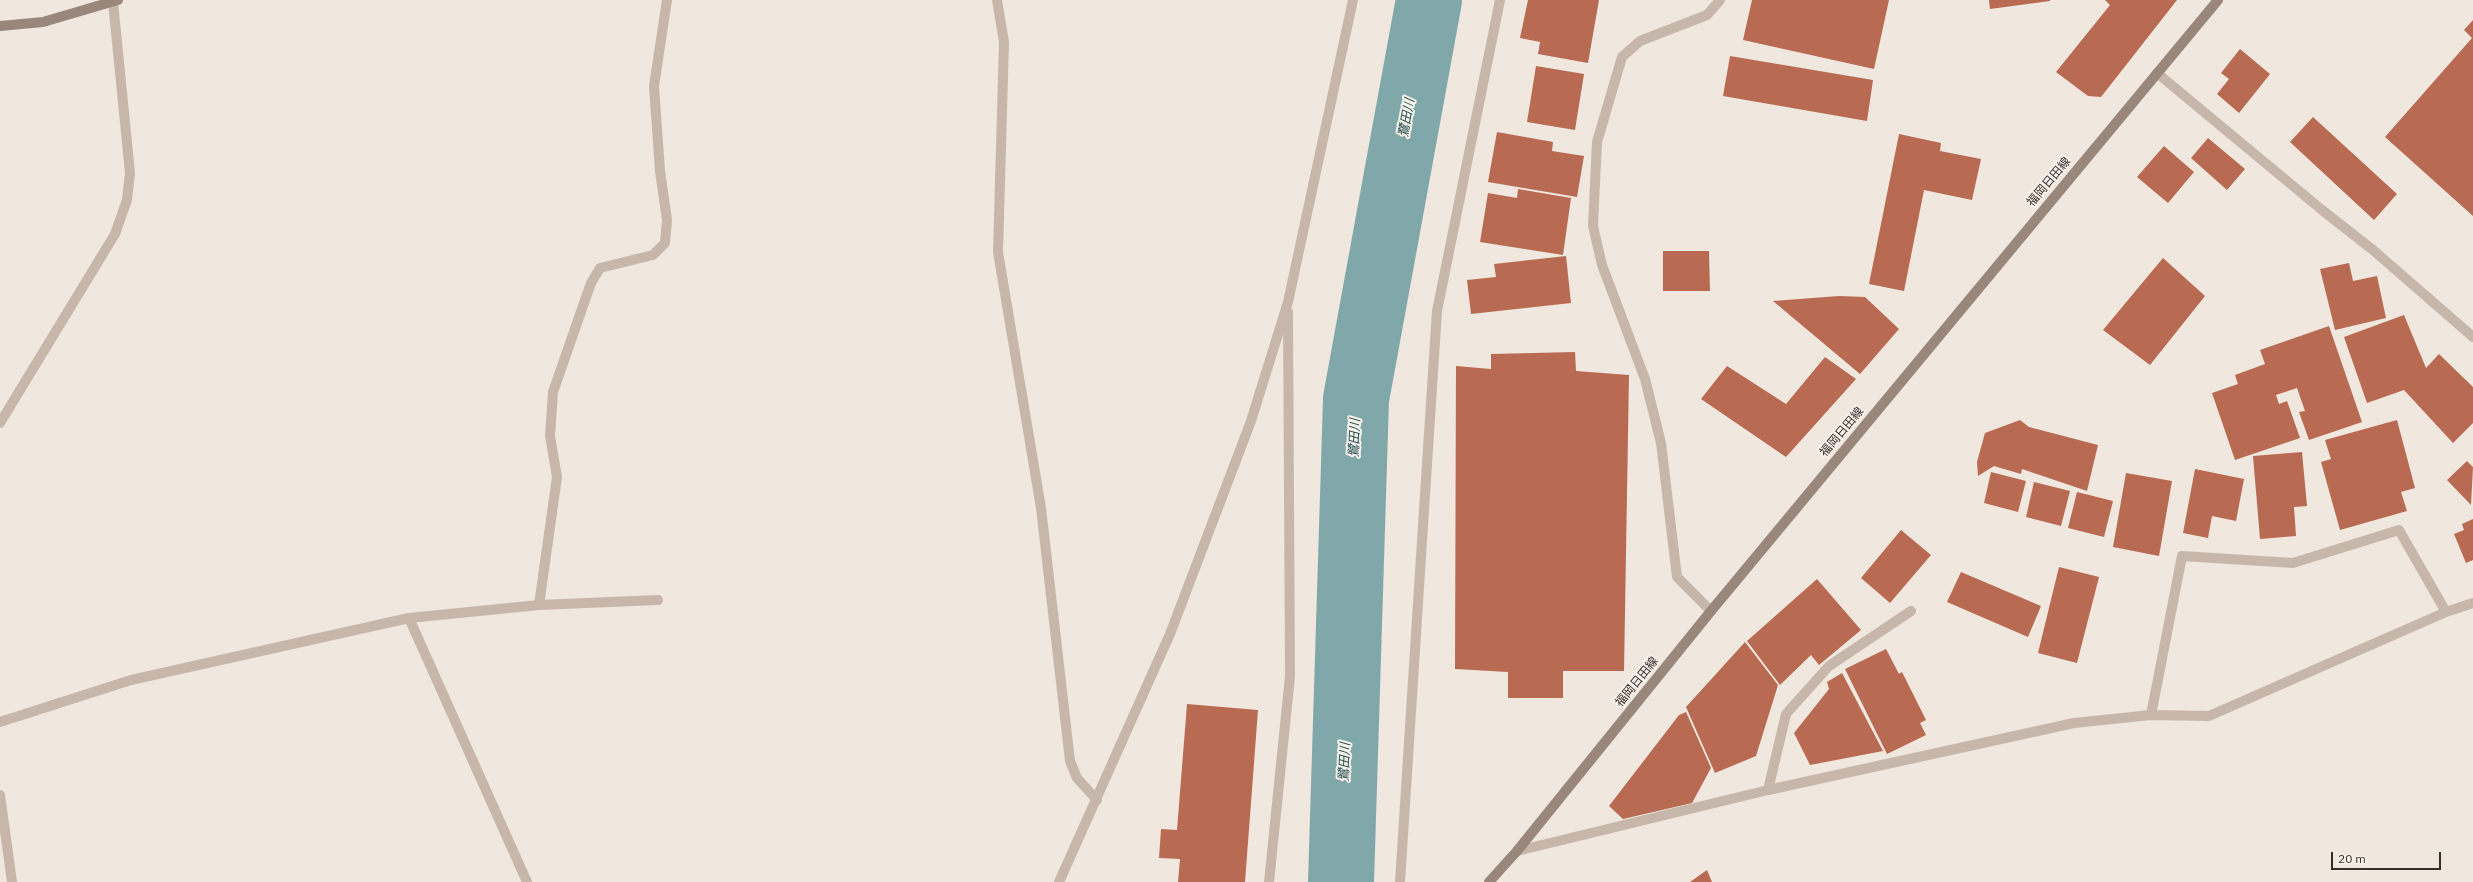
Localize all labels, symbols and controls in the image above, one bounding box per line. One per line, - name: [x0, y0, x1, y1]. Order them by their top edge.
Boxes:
- water label: 鷺田川: [1396, 97, 1418, 139]
- street label: 福岡日田線: [2024, 154, 2074, 210]
- street label: 福岡日田線: [1817, 404, 1867, 460]
- water label: 鷺田川: [1347, 418, 1363, 458]
- street label: 福岡日田線: [1613, 654, 1661, 710]
- water label: 鷺田川: [1337, 742, 1353, 782]
- scale bar: [2333, 844, 2443, 870]
- text: 20 m: [2338, 851, 2366, 866]

